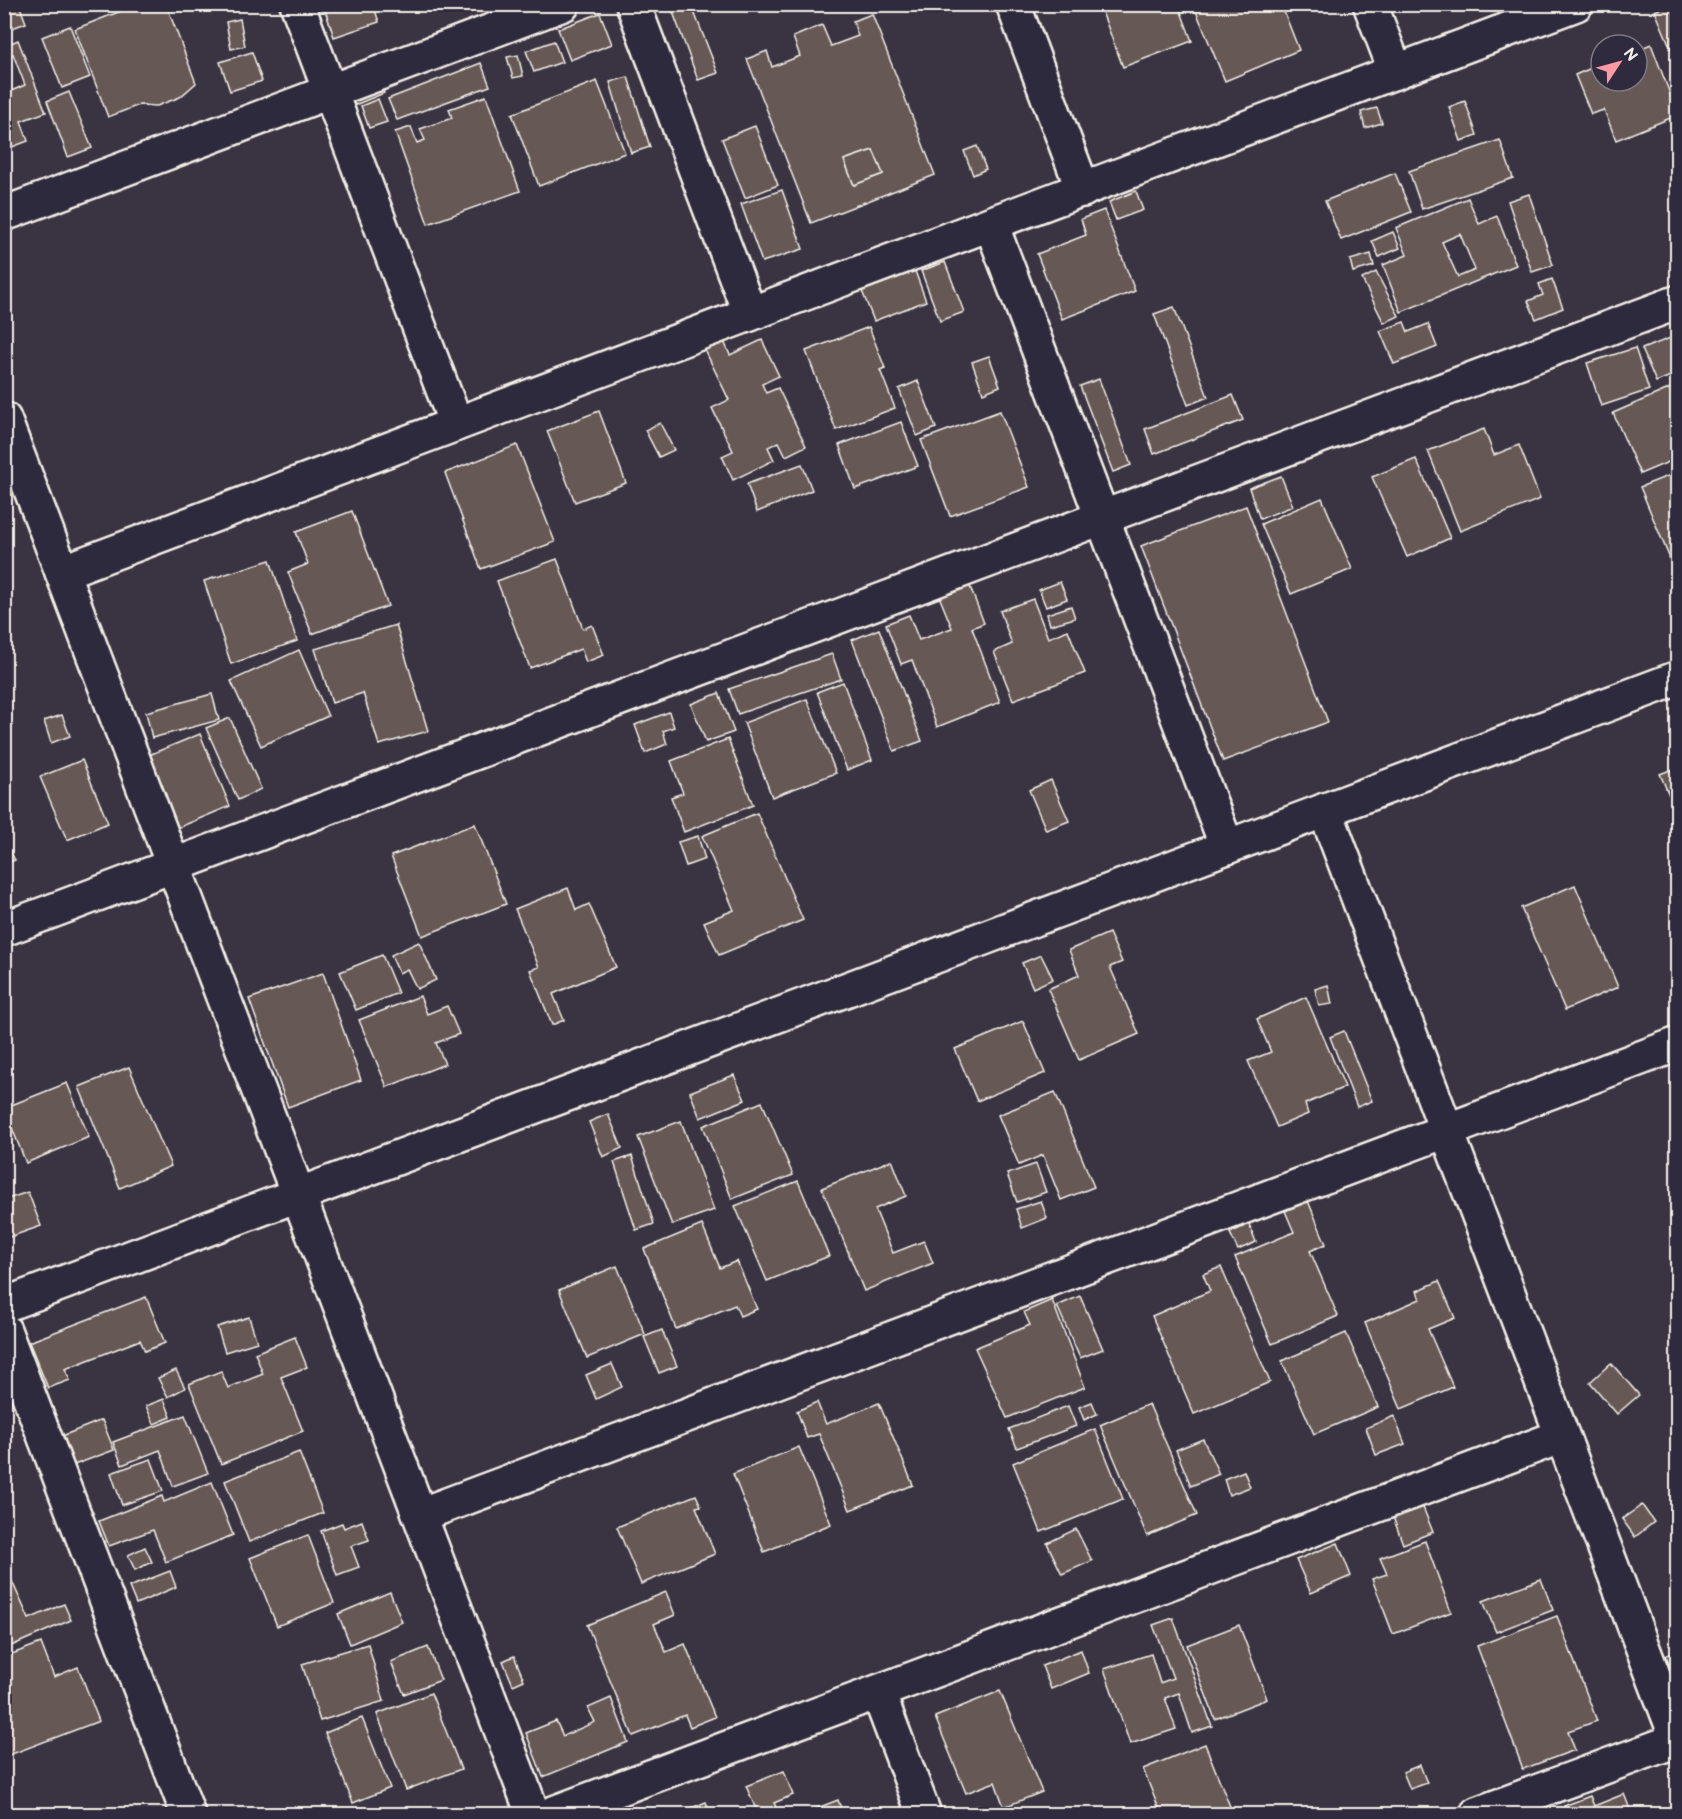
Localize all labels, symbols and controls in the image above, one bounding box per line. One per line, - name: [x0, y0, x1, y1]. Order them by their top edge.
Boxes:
- north arrow: [1589, 33, 1649, 93]
- text: N: [1619, 45, 1641, 66]

